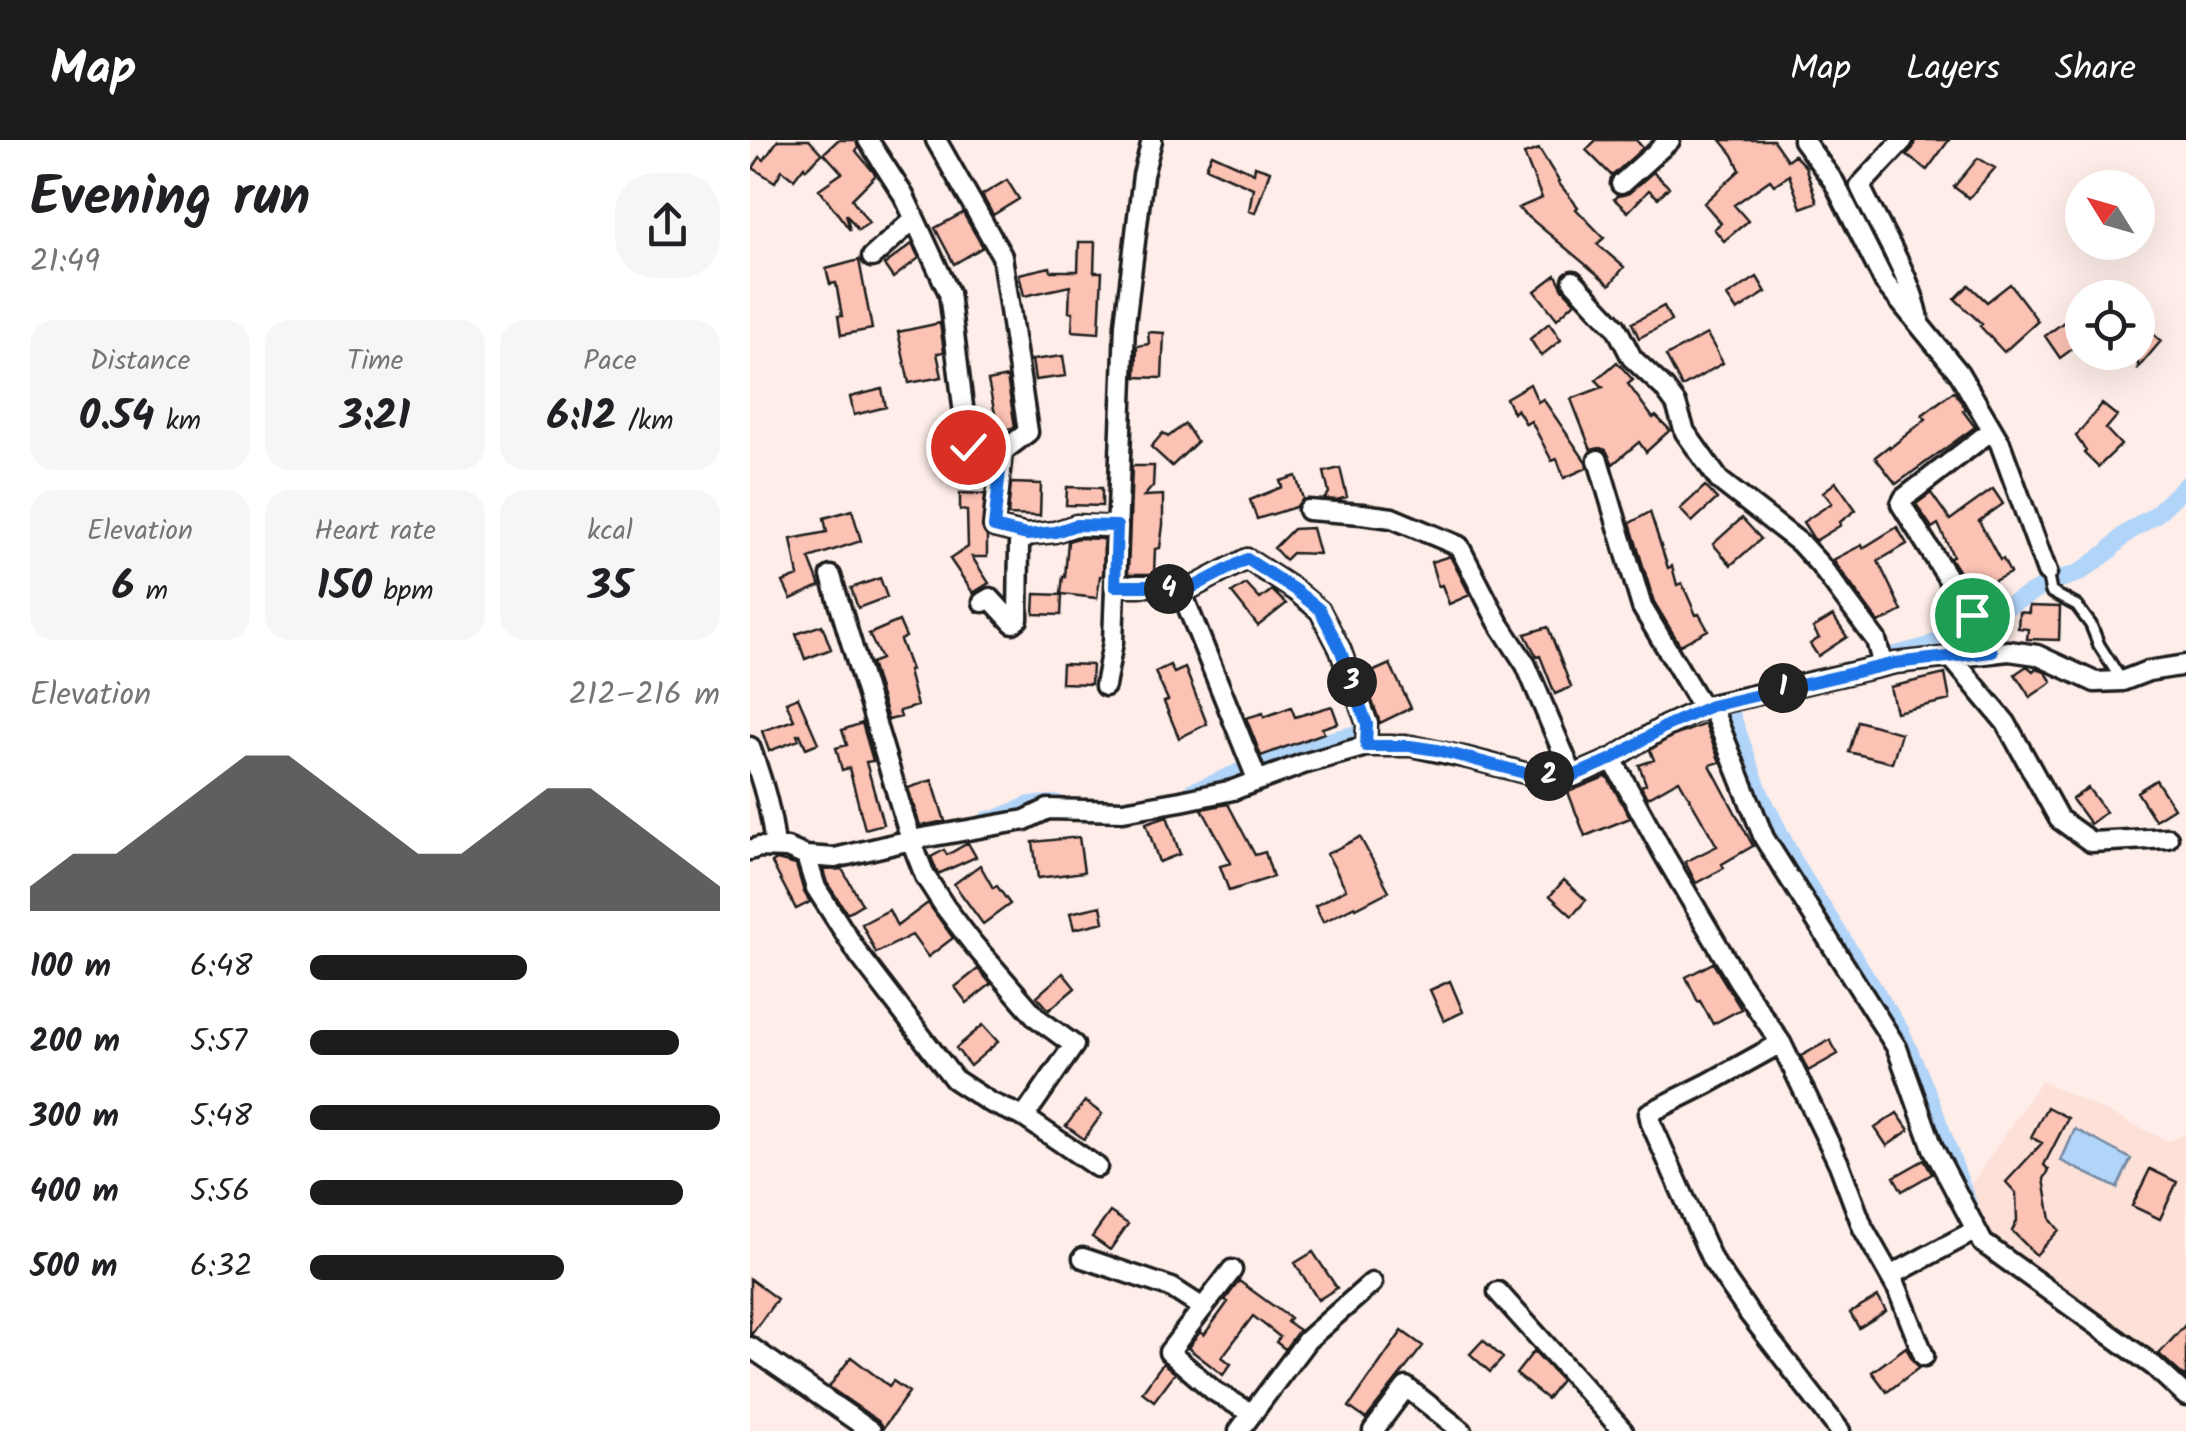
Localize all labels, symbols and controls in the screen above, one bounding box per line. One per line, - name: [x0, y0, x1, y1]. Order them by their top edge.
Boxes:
- text: Map: [50, 32, 137, 108]
- text: Map: [1790, 42, 1851, 98]
- text: Layers: [1906, 42, 2000, 98]
- text: Share: [2055, 42, 2136, 98]
- text: Evening run: [30, 156, 310, 243]
- north arrow: [2065, 170, 2155, 260]
- map controls: [2065, 170, 2155, 370]
- button: share: [615, 173, 720, 278]
- text: 21:49: [30, 237, 100, 288]
- button: locate: [2065, 280, 2155, 370]
- text: Distance: [90, 339, 190, 384]
- text: Time: [347, 339, 403, 384]
- text: Pace: [583, 339, 637, 384]
- text: 0.54: [79, 384, 155, 451]
- text: 3:21: [340, 384, 410, 451]
- text: 6:12: [547, 384, 617, 451]
- text: km: [155, 399, 201, 444]
- text: /km: [617, 399, 673, 444]
- pin: [926, 405, 1011, 490]
- icon: check: [941, 420, 996, 475]
- text: Elevation: [87, 509, 193, 554]
- text: Heart rate: [314, 509, 436, 554]
- text: kcal: [587, 509, 633, 554]
- text: 6: [112, 554, 135, 621]
- text: 150: [316, 554, 372, 621]
- text: 35: [588, 554, 632, 621]
- pin: 4: [1144, 564, 1194, 614]
- text: 4: [1161, 566, 1177, 611]
- text: m: [135, 569, 168, 614]
- text: bpm: [372, 569, 434, 614]
- pin: [1930, 573, 2015, 658]
- icon: arrive: [1945, 588, 2000, 643]
- pin: 3: [1327, 657, 1377, 707]
- text: 3: [1344, 659, 1360, 704]
- pin: 1: [1758, 663, 1808, 713]
- text: 1: [1779, 665, 1787, 710]
- text: Elevation: [30, 670, 151, 721]
- text: 212–216 m: [569, 670, 720, 721]
- pin: 2: [1524, 751, 1574, 801]
- text: 2: [1541, 753, 1557, 798]
- text: 100 m: [30, 942, 111, 993]
- text: 6:48: [190, 942, 253, 993]
- text: 200 m: [30, 1017, 120, 1068]
- text: 5:57: [190, 1017, 247, 1068]
- text: 300 m: [30, 1092, 119, 1143]
- text: 5:48: [190, 1092, 252, 1143]
- text: 400 m: [30, 1167, 119, 1218]
- text: 5:56: [190, 1167, 250, 1218]
- text: 500 m: [30, 1242, 118, 1293]
- text: 6:32: [190, 1242, 253, 1293]

